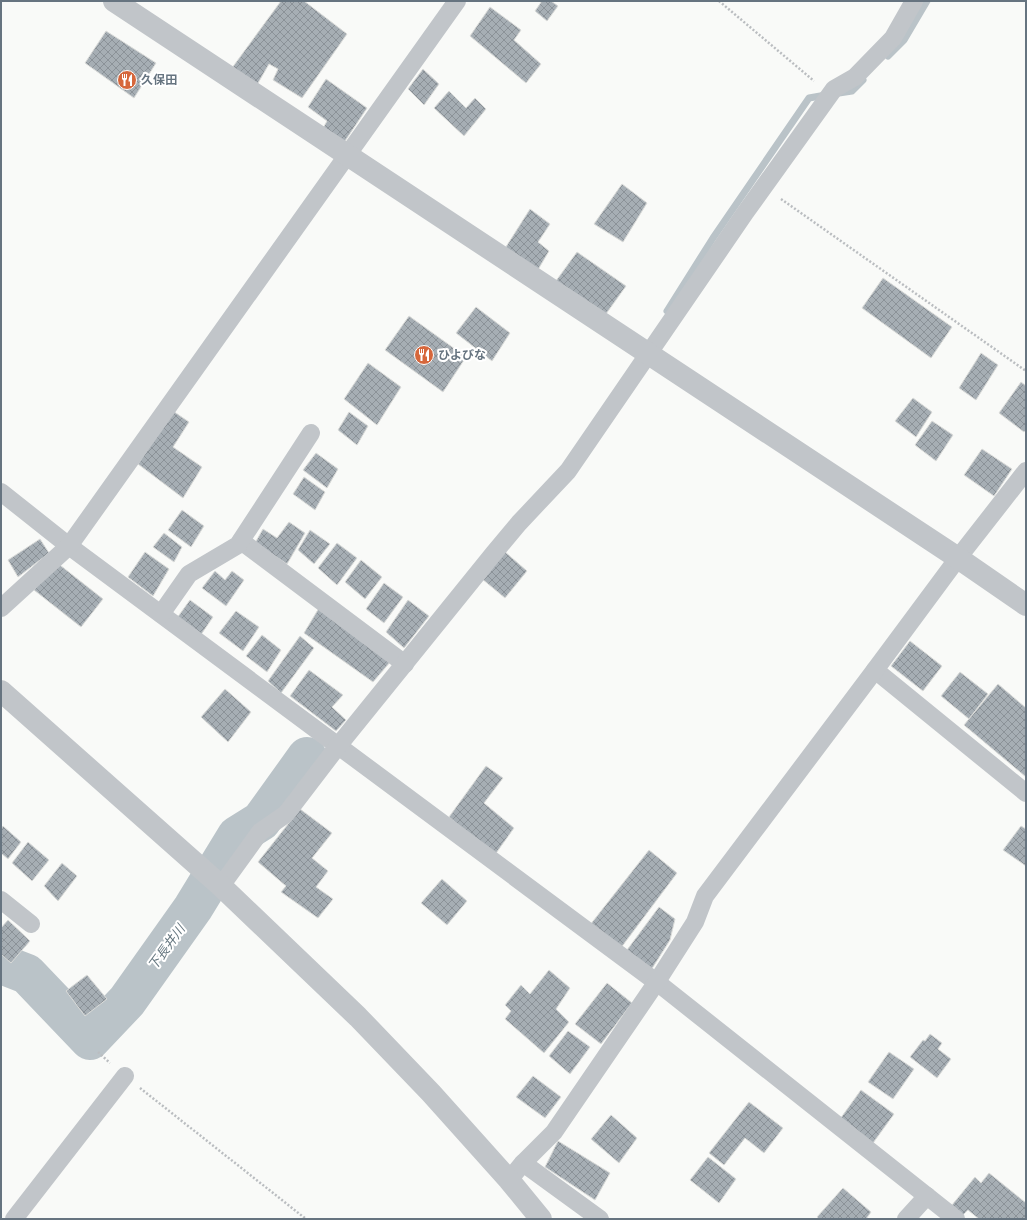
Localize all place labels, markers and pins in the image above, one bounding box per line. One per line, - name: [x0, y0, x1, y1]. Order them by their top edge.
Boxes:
- restaurant icon: 久保田: [116, 69, 138, 91]
- place label: 久保田: [141, 73, 177, 87]
- restaurant icon: ひよびな: [413, 344, 435, 366]
- place label: ひよびな: [438, 348, 486, 362]

